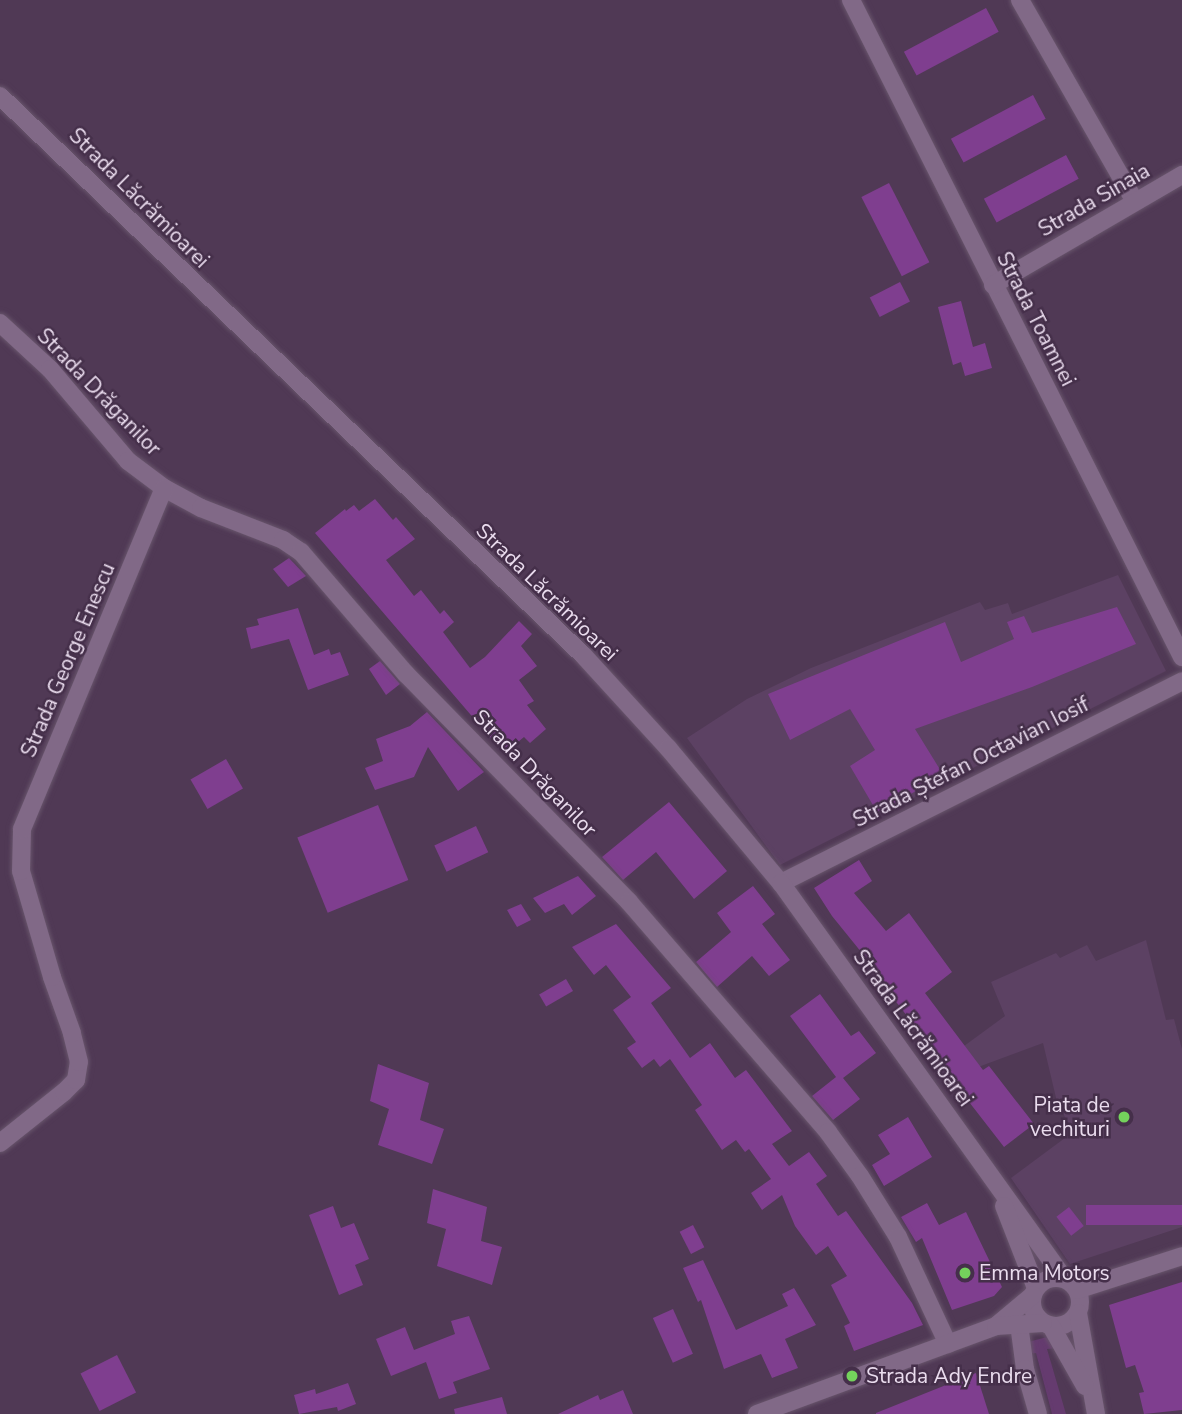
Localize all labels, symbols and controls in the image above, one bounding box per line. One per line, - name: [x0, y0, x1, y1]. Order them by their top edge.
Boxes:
- street label: Strada Lăcrămioarei: [64, 123, 214, 273]
- street label: Strada Sinaia: [1034, 158, 1154, 242]
- street label: Strada Toamnei: [991, 248, 1081, 390]
- street label: Strada Drăganilor: [32, 323, 166, 461]
- street label: Strada Lăcrămioarei: [471, 518, 623, 666]
- street label: Strada George Enescu: [16, 559, 120, 761]
- street label: Strada Ștefan Octavian Iosif: [849, 691, 1093, 833]
- street label: Strada Drăganilor: [468, 704, 602, 842]
- street label: Strada Lăcrămioarei: [848, 945, 978, 1111]
- place label: Piata de vechituri: [1030, 1092, 1110, 1142]
- marker: Piata de vechituri: [1116, 1109, 1132, 1125]
- place label: Emma Motors: [979, 1260, 1110, 1286]
- marker: Emma Motors: [957, 1265, 973, 1281]
- place label: Strada Ady Endre: [866, 1363, 1032, 1389]
- marker: Strada Ady Endre: [844, 1368, 860, 1384]

